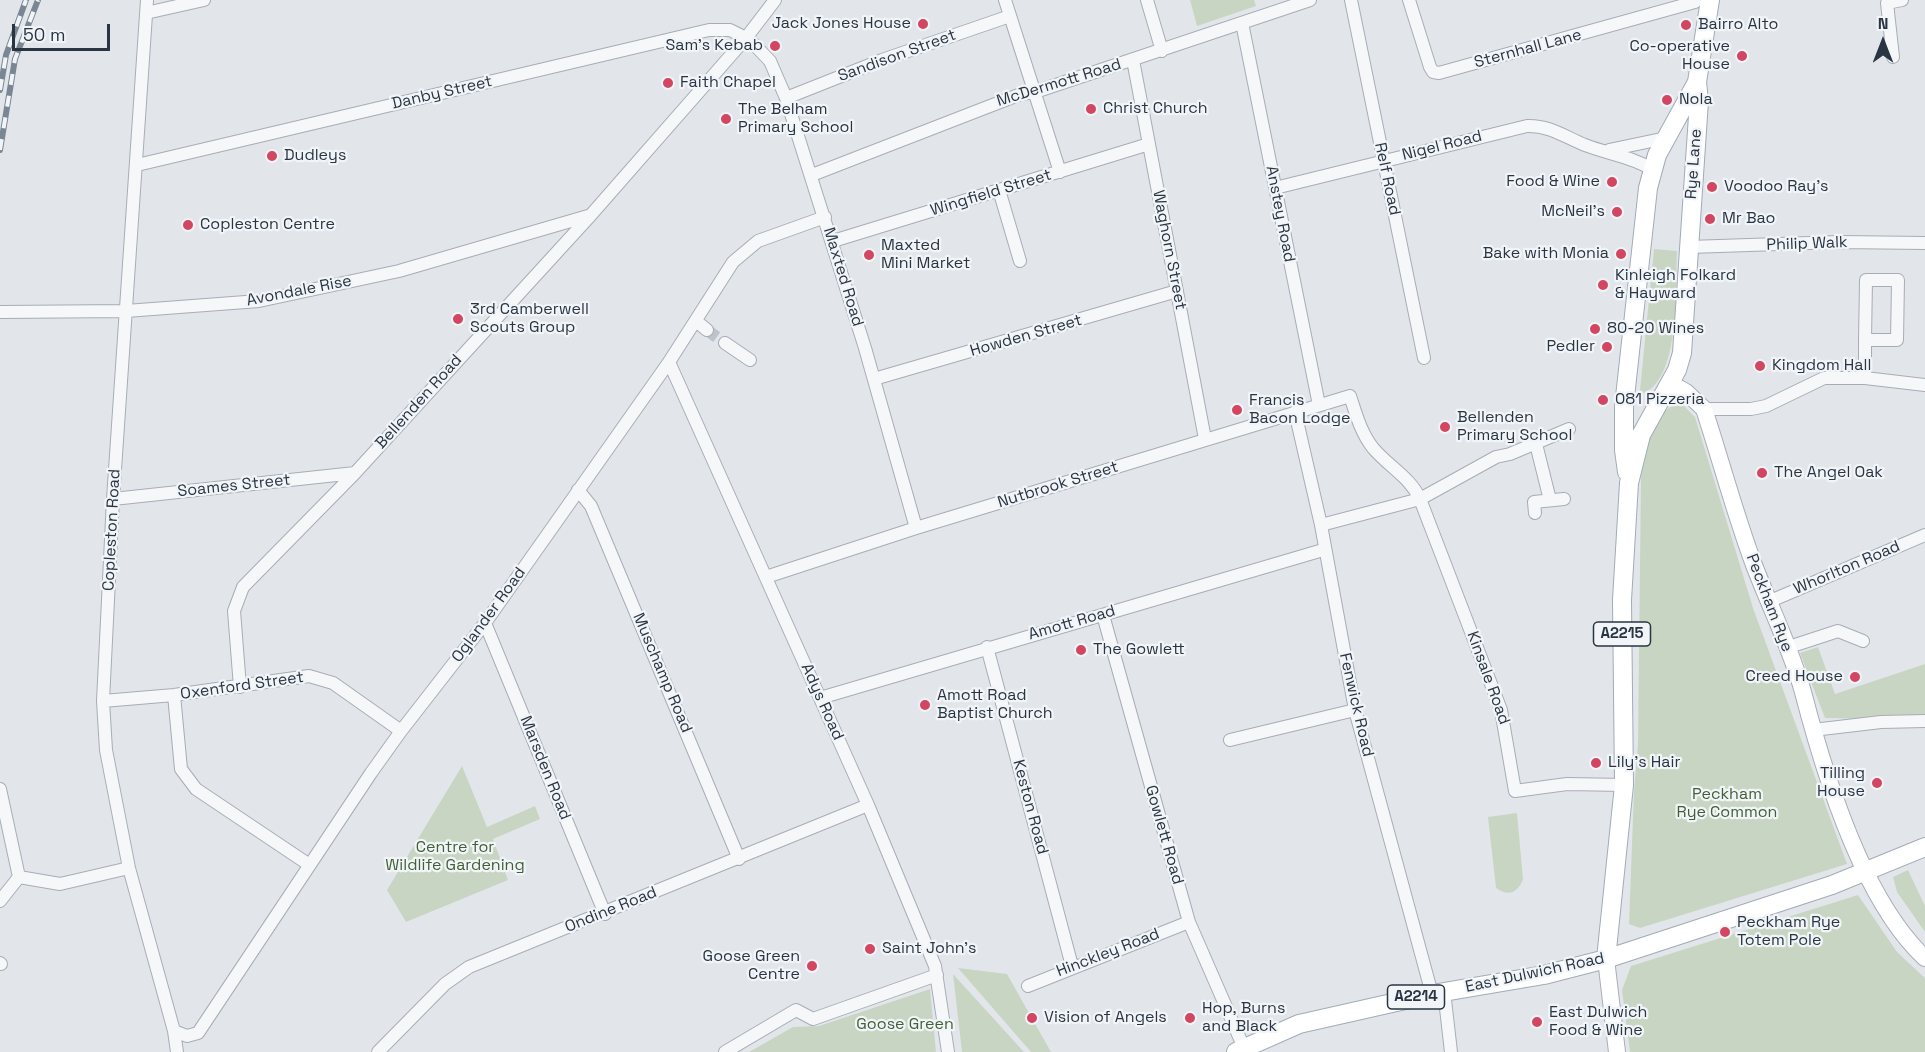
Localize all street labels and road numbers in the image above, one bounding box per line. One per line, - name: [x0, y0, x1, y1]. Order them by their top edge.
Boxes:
- street label: Sternhall Lane: [1472, 25, 1584, 73]
- street label: Sandison Street: [835, 26, 959, 86]
- street label: McDermott Road: [994, 55, 1124, 111]
- street label: Danby Street: [390, 72, 494, 114]
- street label: Nigel Road: [1400, 127, 1484, 165]
- street label: Rye Lane: [1682, 128, 1706, 200]
- street label: Relf Road: [1370, 141, 1404, 217]
- street label: Anstey Road: [1261, 164, 1299, 264]
- street label: Wingfield Street: [928, 165, 1054, 221]
- street label: Waghorn Street: [1148, 188, 1190, 312]
- street label: Maxted Road: [819, 225, 867, 329]
- street label: Philip Walk: [1766, 233, 1848, 255]
- street label: Avondale Rise: [245, 271, 353, 311]
- street label: Howden Street: [968, 311, 1084, 361]
- street label: Bellenden Road: [372, 351, 466, 453]
- street label: Nutbrook Street: [995, 458, 1121, 512]
- street label: Copleston Road: [99, 468, 125, 592]
- street label: Soames Street: [177, 471, 291, 501]
- street label: Whorlton Road: [1791, 537, 1903, 599]
- street label: Peckham Rye: [1742, 551, 1796, 655]
- street label: Oglander Road: [448, 564, 530, 666]
- street label: Amott Road: [1026, 601, 1118, 645]
- street label: Muschamp Road: [628, 610, 696, 736]
- road number: A2215: [1594, 622, 1650, 646]
- street label: Kinsale Road: [1462, 629, 1514, 727]
- street label: Fenwick Road: [1335, 651, 1377, 759]
- street label: Adys Road: [797, 661, 847, 743]
- street label: Oxenford Street: [179, 668, 305, 704]
- street label: Marsden Road: [515, 713, 575, 823]
- street label: Keston Road: [1008, 758, 1052, 856]
- street label: Gowlett Road: [1141, 783, 1187, 887]
- street label: Ondine Road: [562, 883, 660, 937]
- street label: Hinckley Road: [1054, 925, 1162, 981]
- street label: East Dulwich Road: [1464, 949, 1606, 997]
- road number: A2214: [1388, 985, 1444, 1009]

